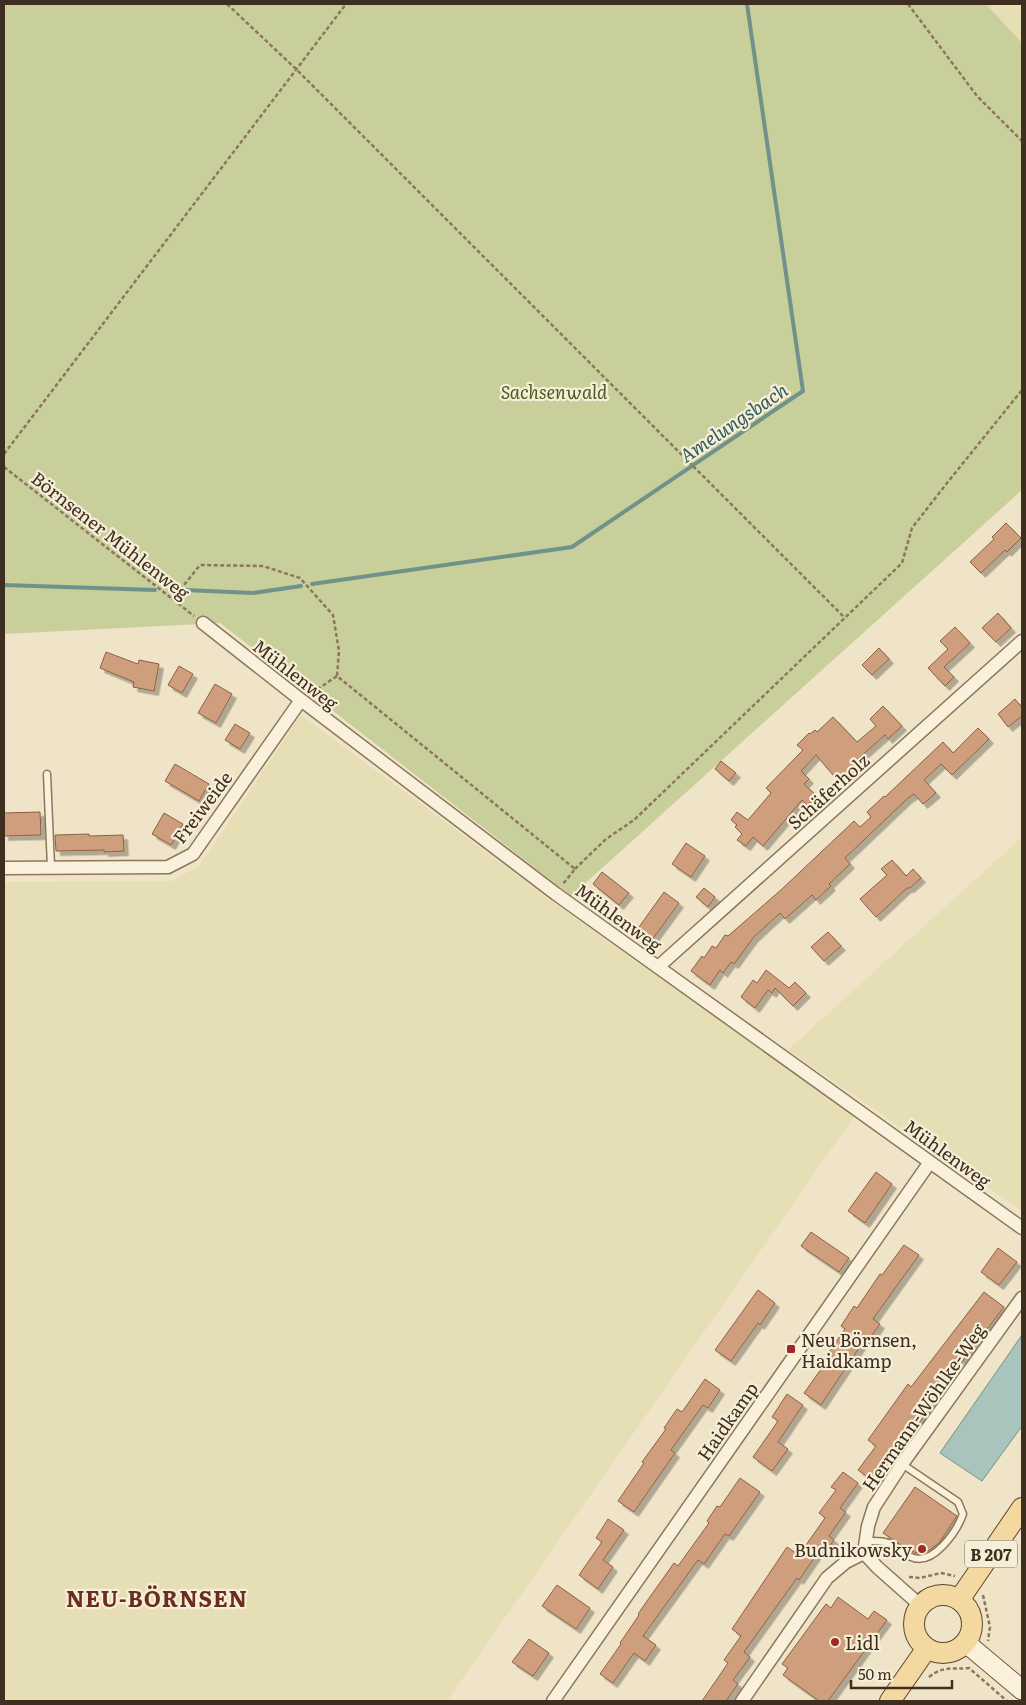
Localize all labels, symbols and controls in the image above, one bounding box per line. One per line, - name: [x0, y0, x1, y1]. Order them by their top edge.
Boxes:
- water label: Amelungsbach: [673, 375, 793, 469]
- park label: Sachsenwald: [501, 378, 608, 405]
- street label: Börnsener Mühlenweg: [26, 464, 197, 606]
- street label: Mühlenweg: [248, 632, 345, 717]
- street label: Schäferholz: [781, 747, 875, 835]
- street label: Freiweide: [166, 765, 238, 849]
- street label: Mühlenweg: [570, 876, 669, 958]
- street label: Mühlenweg: [899, 1112, 998, 1194]
- street label: Hermann-Wöhlke-Weg: [855, 1317, 992, 1496]
- place label: Neu Börnsen, Haidkamp: [801, 1326, 917, 1374]
- marker: Neu Börnsen, Haidkamp: [785, 1343, 797, 1355]
- street label: Haidkamp: [690, 1376, 764, 1466]
- place label: Budnikowsky: [794, 1536, 913, 1563]
- road number: B 207: [965, 1540, 1017, 1568]
- marker: Budnikowsky: [916, 1543, 928, 1555]
- district label: NEU-BÖRNSEN: [66, 1581, 248, 1614]
- place label: Lidl: [845, 1629, 880, 1656]
- marker: Lidl: [829, 1636, 841, 1648]
- scale bar: [851, 1658, 952, 1690]
- text: 50 m: [858, 1662, 892, 1685]

